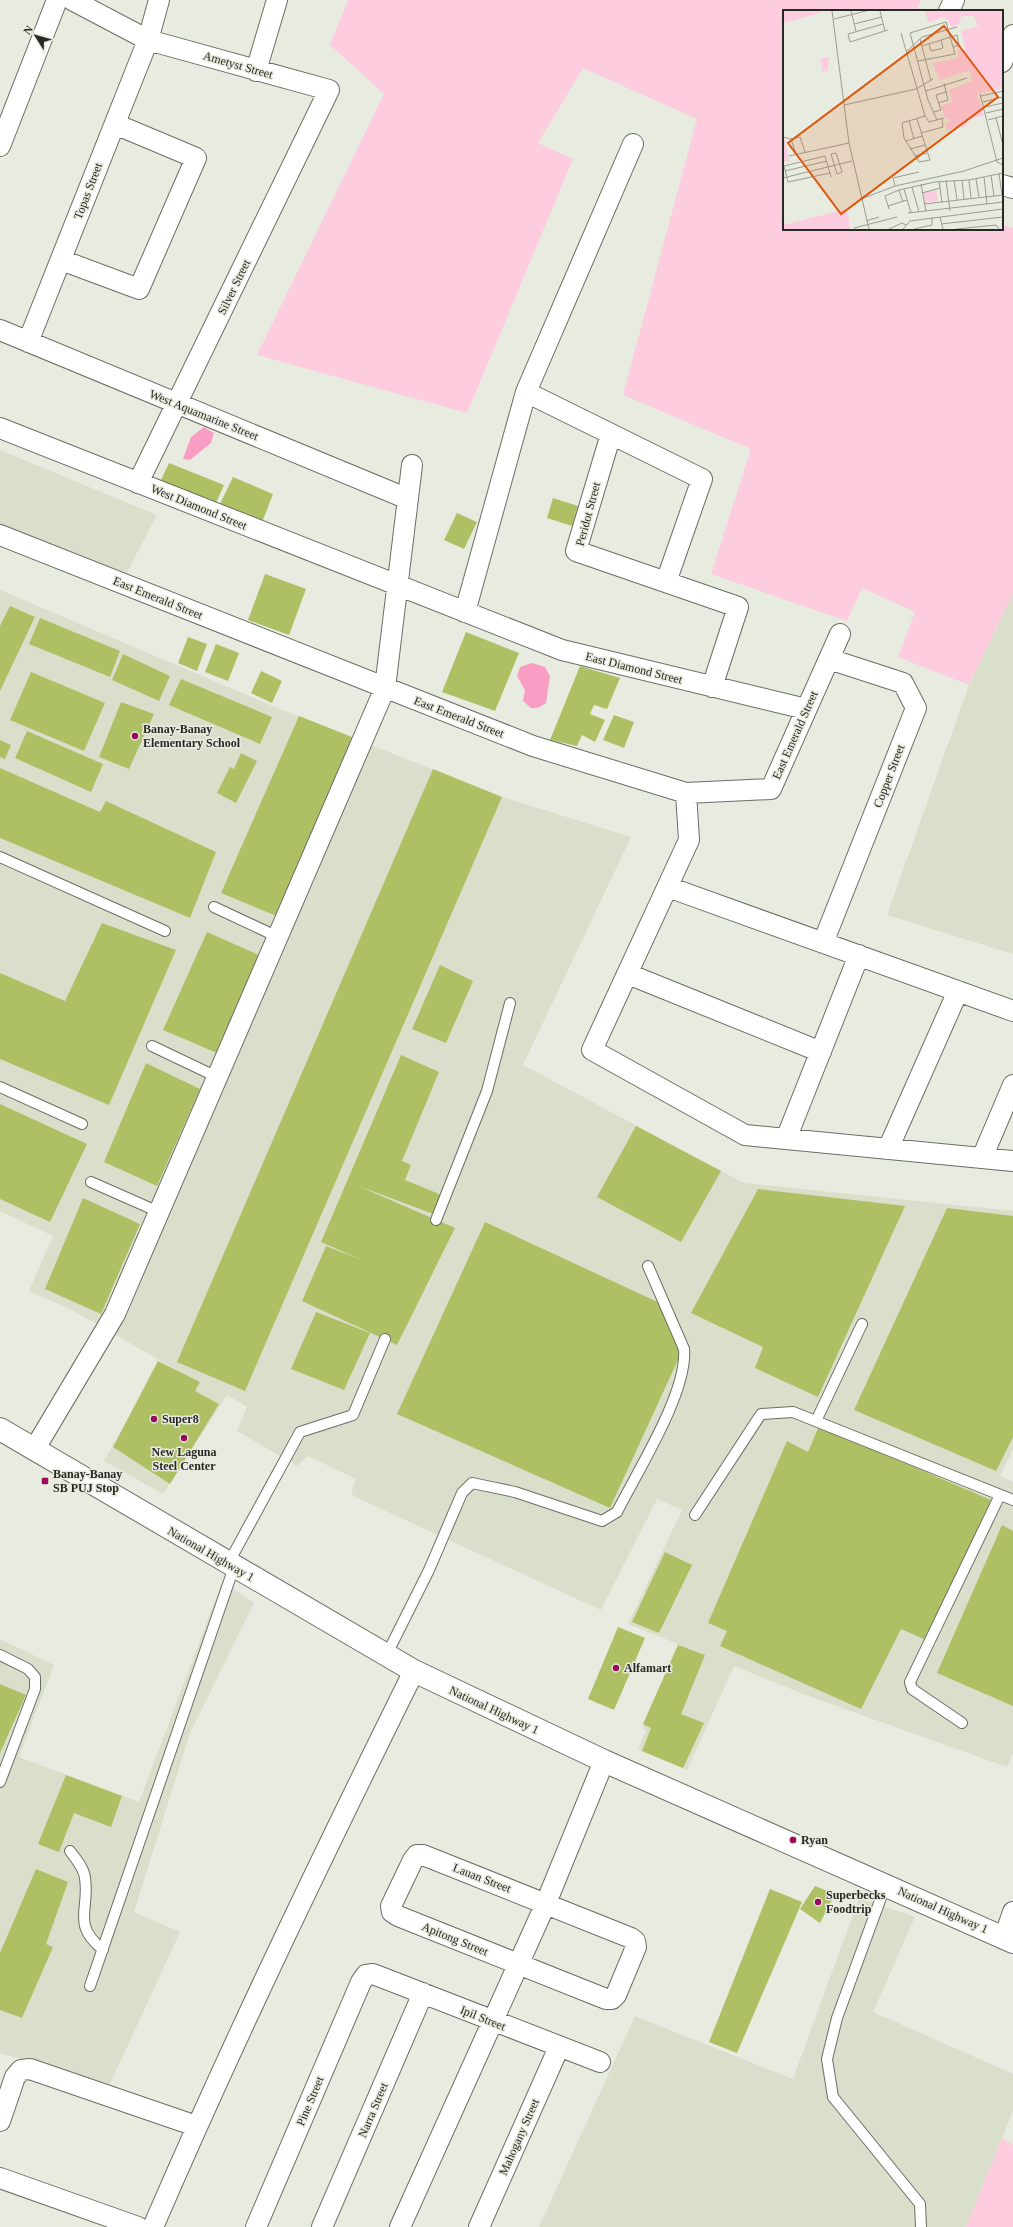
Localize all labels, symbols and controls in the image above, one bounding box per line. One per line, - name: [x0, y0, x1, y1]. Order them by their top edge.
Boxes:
- inset map: [783, 10, 1003, 230]
- north arrow: [16, 16, 56, 56]
- text: N: [21, 23, 35, 37]
- street label: Ametyst Street: [202, 48, 275, 82]
- street label: Topas Street: [71, 160, 105, 221]
- street label: Silver Street: [215, 257, 254, 317]
- street label: West Aquamarine Street: [147, 387, 261, 444]
- street label: Peridot Street: [573, 480, 603, 548]
- street label: West Diamond Street: [149, 481, 250, 533]
- street label: East Emerald Street: [111, 574, 205, 623]
- street label: East Diamond Street: [584, 649, 685, 687]
- street label: East Emerald Street: [769, 688, 821, 781]
- street label: East Emerald Street: [412, 693, 507, 741]
- place label: Banay-Banay Elementary School: [143, 722, 241, 750]
- marker: Banay-Banay Elementary School: [130, 731, 140, 741]
- street label: Copper Street: [871, 742, 908, 809]
- place label: Super8: [162, 1412, 199, 1426]
- marker: Super8: [149, 1414, 159, 1424]
- marker: New Laguna Steel Center: [179, 1433, 189, 1443]
- place label: New Laguna Steel Center: [151, 1445, 217, 1473]
- place label: Banay-Banay SB PUJ Stop: [53, 1467, 122, 1495]
- marker: Banay-Banay SB PUJ Stop: [40, 1476, 50, 1486]
- street label: National Highway 1: [165, 1524, 257, 1584]
- place label: Alfamart: [624, 1661, 671, 1675]
- marker: Alfamart: [611, 1663, 621, 1673]
- street label: National Highway 1: [447, 1683, 541, 1737]
- place label: Ryan: [801, 1833, 828, 1847]
- marker: Ryan: [788, 1835, 798, 1845]
- street label: Lauan Street: [451, 1861, 514, 1896]
- street label: National Highway 1: [896, 1884, 990, 1936]
- place label: Superbecks Foodtrip: [826, 1888, 886, 1916]
- marker: Superbecks Foodtrip: [813, 1897, 823, 1907]
- street label: Apitong Street: [420, 1919, 491, 1959]
- street label: Ipil Street: [458, 2003, 508, 2034]
- street label: Pine Street: [293, 2074, 327, 2128]
- street label: Narra Street: [355, 2080, 391, 2140]
- street label: Mahogany Street: [496, 2096, 542, 2177]

